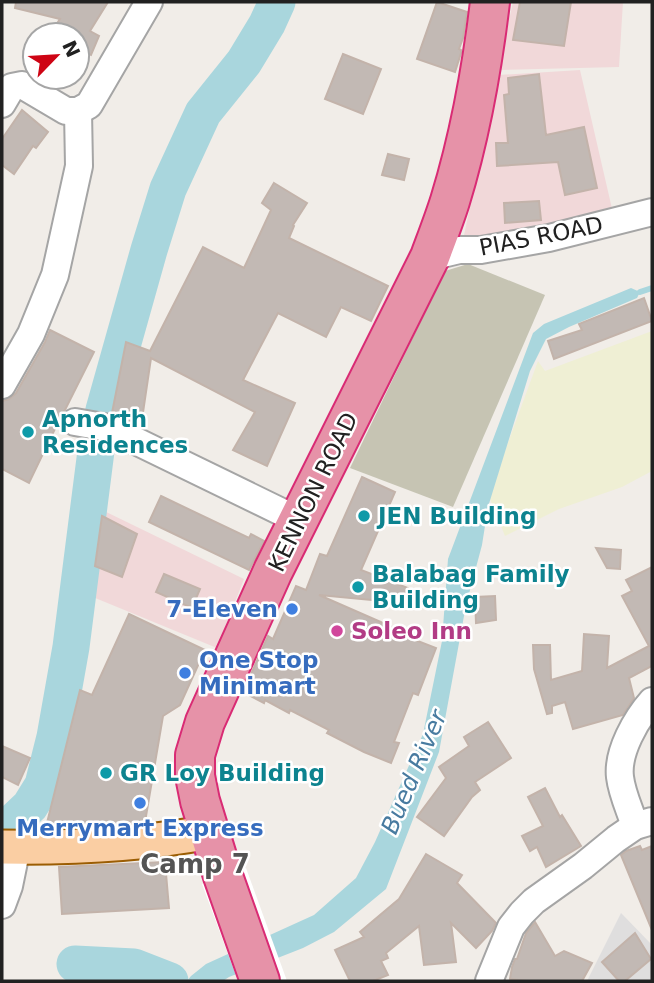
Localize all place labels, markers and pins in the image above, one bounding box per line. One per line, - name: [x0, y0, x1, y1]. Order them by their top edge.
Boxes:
- place label: Apnorth Residences: [42, 406, 188, 458]
- marker: Apnorth Residences: [20, 424, 36, 440]
- place label: JEN Building: [376, 503, 536, 529]
- marker: JEN Building: [356, 508, 372, 524]
- place label: Balabag Family Building: [372, 561, 570, 613]
- marker: Balabag Family Building: [350, 579, 366, 595]
- place label: 7-Eleven: [166, 596, 278, 622]
- marker: 7-Eleven: [284, 601, 300, 617]
- place label: Soleo Inn: [351, 618, 472, 644]
- marker: Soleo Inn: [329, 623, 345, 639]
- place label: One Stop Minimart: [199, 647, 318, 699]
- marker: One Stop Minimart: [177, 665, 193, 681]
- place label: GR Loy Building: [120, 760, 325, 786]
- marker: GR Loy Building: [98, 765, 114, 781]
- marker: Merrymart Express: [132, 795, 148, 811]
- place label: Merrymart Express: [16, 815, 264, 841]

